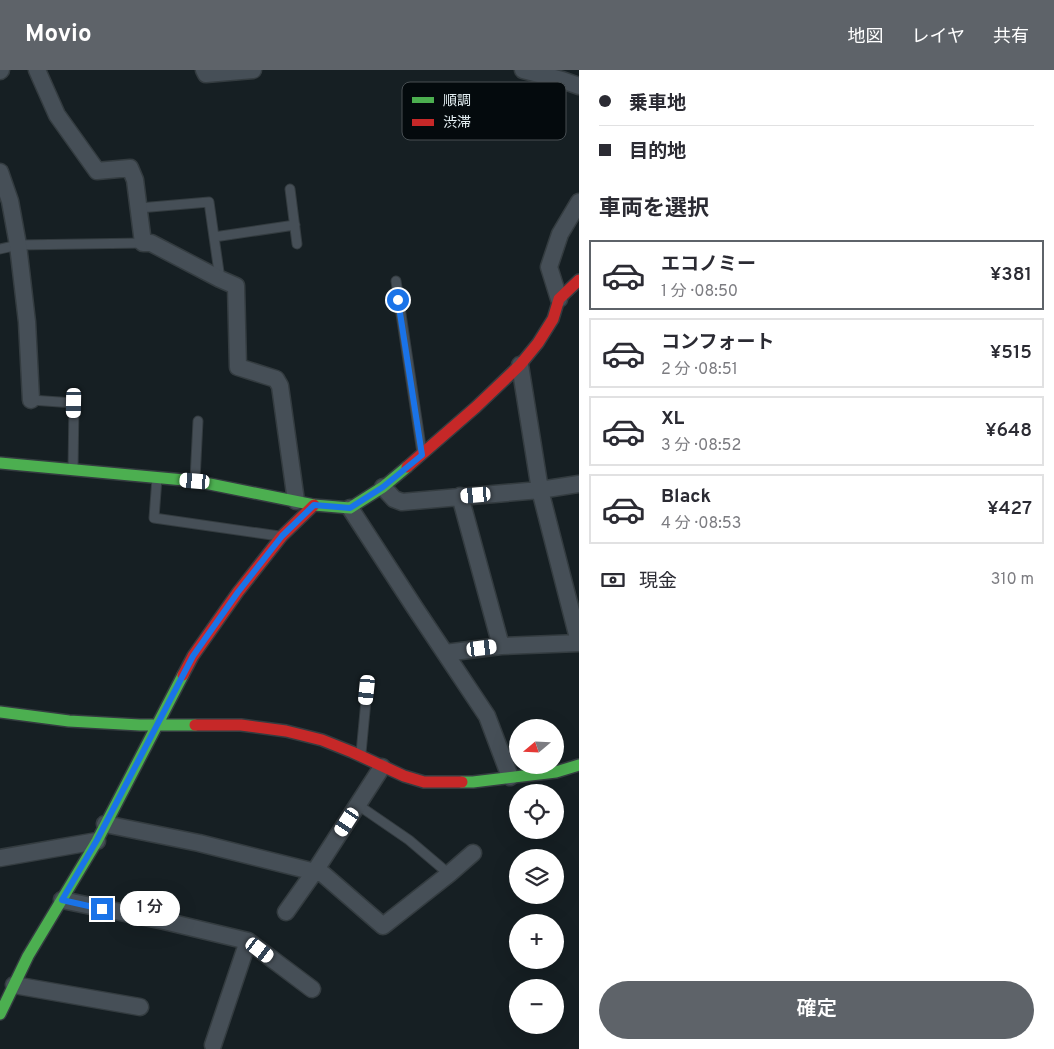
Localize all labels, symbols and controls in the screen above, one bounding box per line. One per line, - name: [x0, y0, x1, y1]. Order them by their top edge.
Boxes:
- text: Movio: [25, 20, 92, 50]
- text: 地図: [848, 26, 884, 49]
- text: レイヤ: [912, 26, 965, 49]
- text: 共有: [993, 26, 1029, 49]
- legend: [402, 82, 566, 140]
- text: 乗車地: [629, 92, 686, 116]
- text: 順調: [443, 93, 471, 110]
- text: 渋滞: [443, 115, 471, 132]
- text: 目的地: [629, 140, 686, 164]
- text: 車両を選択: [599, 196, 709, 223]
- icon: car: [601, 253, 646, 298]
- text: エコノミー: [661, 253, 756, 277]
- text: ¥381: [990, 263, 1032, 287]
- text: 1 分 · 08:50: [661, 282, 738, 302]
- route start: [387, 289, 409, 311]
- icon: car: [601, 331, 646, 376]
- text: コンフォート: [661, 331, 774, 355]
- text: ¥515: [990, 341, 1032, 365]
- text: 2 分 · 08:51: [661, 360, 738, 380]
- car: [66, 388, 81, 418]
- text: XL: [661, 407, 684, 431]
- icon: car: [601, 409, 646, 454]
- text: ¥648: [985, 419, 1032, 443]
- text: 3 分 · 08:52: [661, 436, 741, 456]
- car: [179, 472, 210, 490]
- text: Black: [661, 485, 711, 509]
- car: [460, 486, 491, 504]
- icon: car: [601, 487, 646, 532]
- text: ¥427: [987, 497, 1032, 521]
- text: 4 分 · 08:53: [661, 514, 741, 534]
- icon: cash: [599, 566, 627, 594]
- text: 現金: [639, 570, 677, 594]
- text: 310 m: [991, 570, 1034, 590]
- car: [466, 639, 497, 657]
- car: [357, 674, 376, 706]
- north arrow: [509, 719, 564, 774]
- map controls: [509, 719, 564, 1034]
- button: locate: [509, 784, 564, 839]
- car: [332, 805, 361, 839]
- button: layers: [509, 849, 564, 904]
- callout: 1 分: [120, 892, 180, 926]
- route end: [91, 898, 113, 920]
- text: 1 分: [137, 898, 163, 918]
- button: +: [509, 914, 564, 969]
- car: [243, 935, 276, 965]
- button: −: [509, 979, 564, 1034]
- button: 確定: [599, 981, 1034, 1039]

